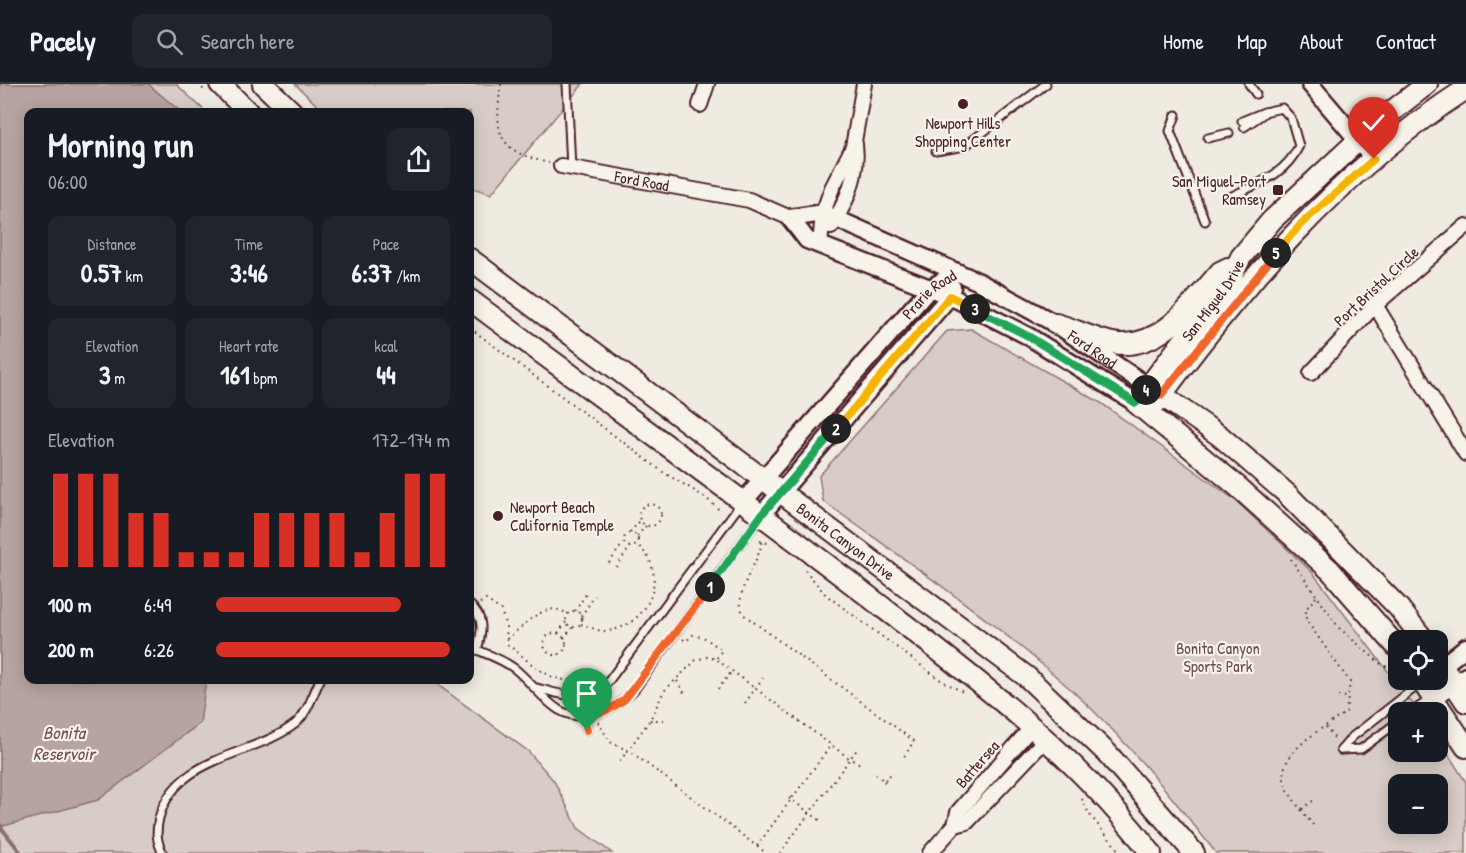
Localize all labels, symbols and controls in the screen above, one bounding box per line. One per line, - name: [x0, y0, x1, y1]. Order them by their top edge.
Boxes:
- search box: [132, 14, 552, 68]
- text: Pacely: [30, 22, 96, 60]
- icon: search: [153, 25, 186, 58]
- text: Search here: [201, 26, 295, 56]
- text: Home: [1163, 27, 1204, 56]
- text: Map: [1237, 27, 1267, 56]
- text: About: [1300, 27, 1343, 56]
- text: Contact: [1376, 27, 1436, 56]
- marker: Newport Hills Shopping Center: [956, 97, 970, 111]
- pin: [1348, 97, 1399, 159]
- icon: check: [1357, 106, 1390, 139]
- place label: Newport Hills Shopping Center: [915, 112, 1011, 152]
- text: Morning run: [48, 123, 194, 167]
- button: share: [387, 128, 450, 191]
- street label: Ford Road: [612, 165, 671, 196]
- text: 06:00: [48, 168, 88, 195]
- place label: San Miguel-Port Ramsey: [1172, 170, 1266, 210]
- marker: San Miguel-Port Ramsey: [1271, 183, 1285, 197]
- text: Distance: [88, 233, 136, 255]
- text: Time: [235, 233, 263, 255]
- text: Pace: [373, 233, 399, 255]
- pin: 5: [1261, 238, 1291, 268]
- street label: Port Bristol Circle: [1329, 240, 1424, 331]
- text: 5: [1273, 242, 1279, 264]
- text: 0.57: [81, 255, 122, 290]
- text: 3:46: [230, 255, 268, 290]
- text: 6:37: [352, 255, 392, 290]
- street label: San Miguel Drive: [1176, 255, 1249, 346]
- street label: Prarie Road: [897, 264, 960, 324]
- text: km: [122, 265, 143, 287]
- text: /km: [392, 265, 420, 287]
- pin: 3: [960, 294, 990, 324]
- text: 3: [971, 298, 979, 320]
- street label: Ford Road: [1063, 324, 1122, 373]
- text: Elevation: [85, 335, 139, 357]
- text: Heart rate: [219, 335, 279, 357]
- text: kcal: [374, 335, 398, 357]
- text: 3: [99, 357, 111, 392]
- text: 161: [220, 357, 250, 392]
- text: 44: [376, 357, 396, 392]
- text: m: [111, 367, 125, 389]
- text: bpm: [250, 367, 278, 389]
- pin: 4: [1131, 375, 1161, 405]
- text: 4: [1143, 379, 1149, 401]
- pin: 2: [821, 414, 851, 444]
- text: 2: [832, 418, 840, 440]
- text: Elevation: [48, 426, 114, 453]
- text: 172–174 m: [372, 426, 450, 453]
- place label: Newport Beach California Temple: [510, 496, 615, 536]
- street label: Bonita Canyon Drive: [792, 497, 900, 586]
- marker: Newport Beach California Temple: [491, 509, 505, 523]
- pin: 1: [695, 572, 725, 602]
- text: 1: [707, 576, 713, 598]
- text: 100 m: [48, 591, 91, 618]
- text: 6:49: [144, 591, 171, 618]
- map controls: [1388, 630, 1448, 834]
- button: locate: [1388, 630, 1448, 690]
- text: 200 m: [48, 636, 93, 663]
- text: 6:26: [144, 636, 174, 663]
- park label: Bonita Canyon Sports Park: [1176, 637, 1260, 677]
- pin: [561, 668, 612, 730]
- icon: arrive: [570, 677, 603, 710]
- button: +: [1388, 702, 1448, 762]
- water label: Bonita Reservoir: [33, 720, 97, 766]
- street label: Battersea: [950, 735, 1004, 793]
- button: −: [1388, 774, 1448, 834]

